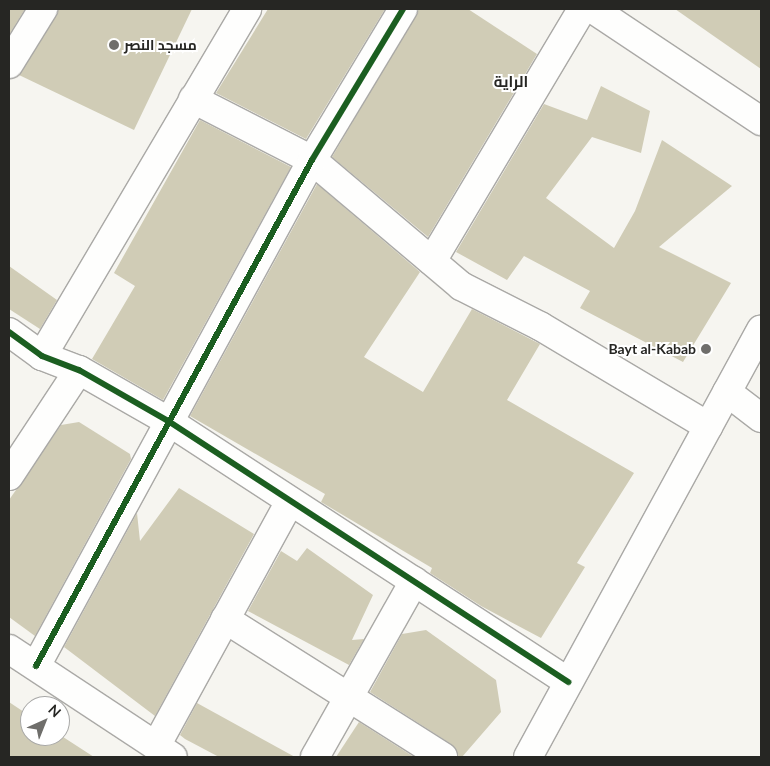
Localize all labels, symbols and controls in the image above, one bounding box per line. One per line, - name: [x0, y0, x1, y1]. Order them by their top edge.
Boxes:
- place label: مسجد النصر: [124, 37, 197, 53]
- marker: مسجد النصر: [108, 39, 120, 51]
- district label: الراية: [494, 73, 528, 91]
- place label: Bayt al-Kabab: [609, 341, 696, 357]
- marker: Bayt al-Kabab: [700, 343, 712, 355]
- north arrow: [20, 696, 70, 746]
- text: N: [45, 701, 65, 720]

